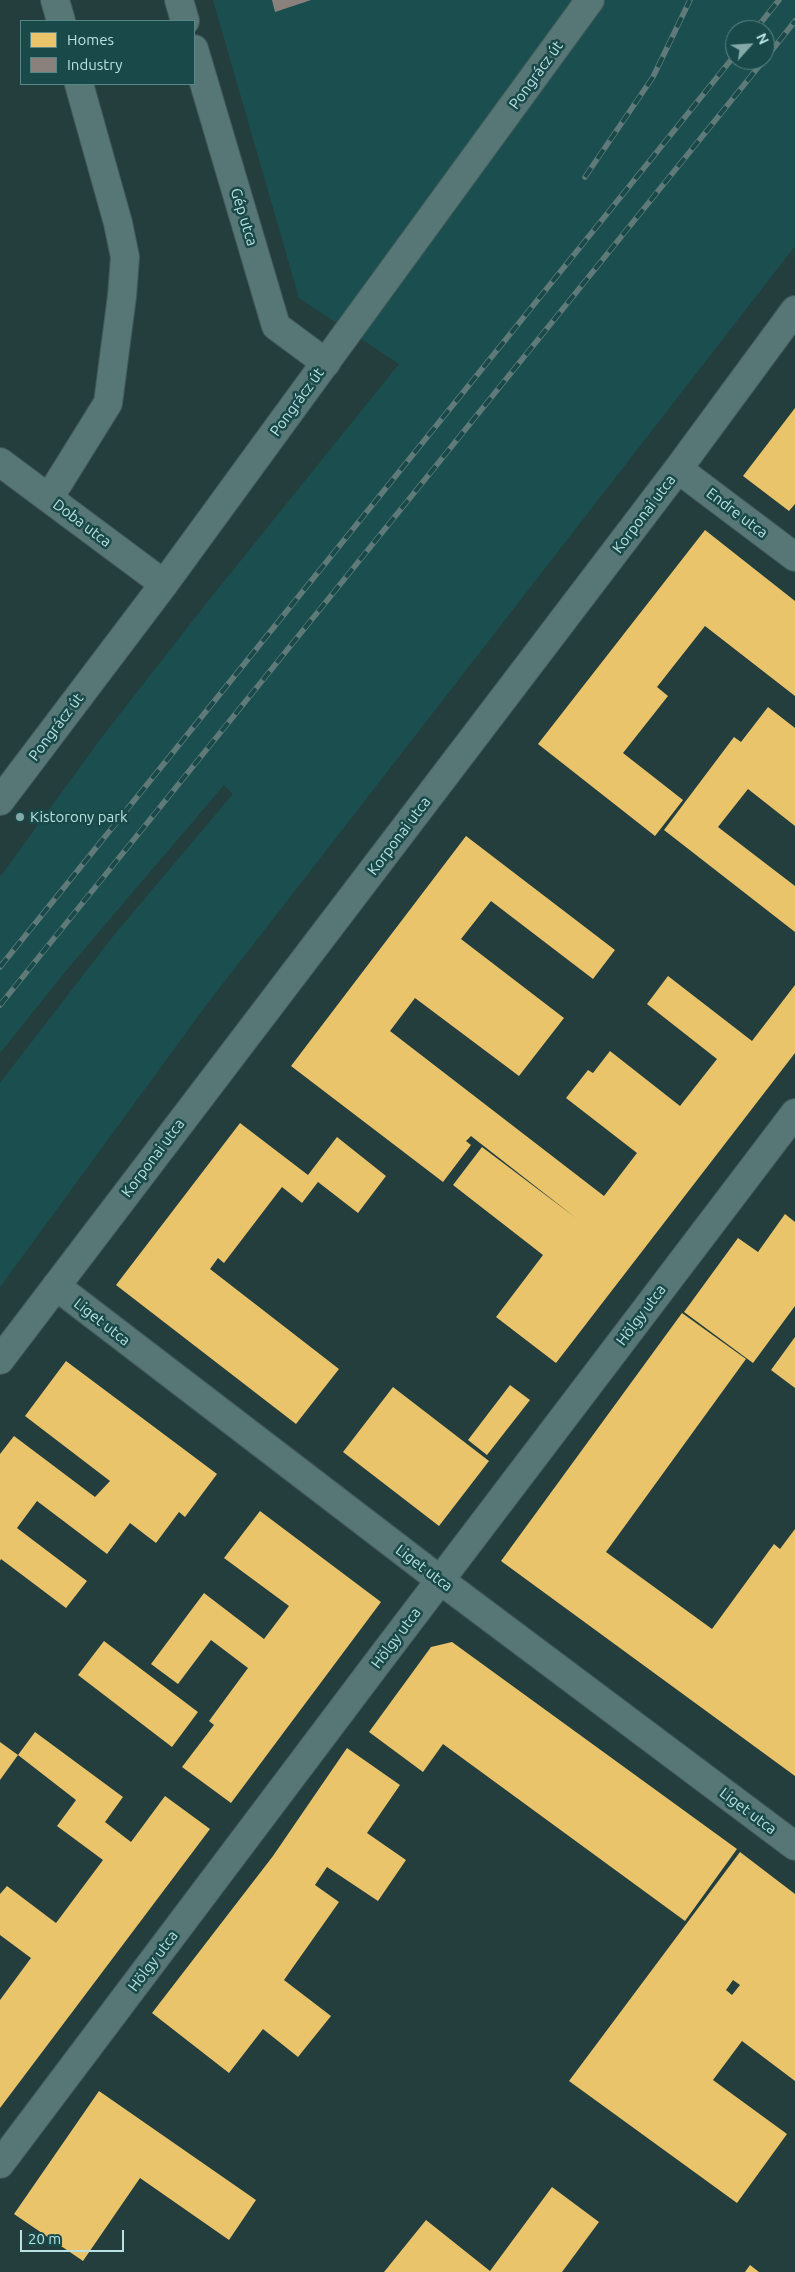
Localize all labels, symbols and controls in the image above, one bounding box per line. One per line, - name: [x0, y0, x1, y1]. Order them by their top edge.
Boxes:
- legend: [20, 20, 195, 85]
- north arrow: [725, 20, 775, 70]
- text: Homes: [67, 31, 114, 48]
- text: N: [753, 31, 772, 47]
- street label: Pongrácz út: [505, 37, 567, 113]
- text: Industry: [67, 56, 122, 73]
- street label: Gép utca: [227, 186, 261, 248]
- street label: Pongrácz út: [266, 364, 328, 440]
- street label: Korponai utca: [609, 471, 679, 557]
- street label: Endre utca: [703, 484, 771, 542]
- street label: Doba utca: [49, 495, 115, 551]
- street label: Pongrácz út: [25, 690, 87, 764]
- street label: Korponai utca: [364, 793, 434, 879]
- place label: Kistorony park: [30, 808, 128, 826]
- marker: Kistorony park: [14, 811, 26, 823]
- street label: Korponai utca: [118, 1115, 188, 1201]
- street label: Hölgy utca: [612, 1281, 670, 1349]
- street label: Liget utca: [70, 1294, 134, 1350]
- street label: Liget utca: [392, 1541, 456, 1595]
- street label: Hölgy utca: [367, 1604, 425, 1672]
- street label: Liget utca: [716, 1784, 780, 1838]
- street label: Hölgy utca: [124, 1927, 182, 1995]
- scale bar: [22, 2220, 126, 2252]
- text: 20 m: [28, 2230, 61, 2247]

